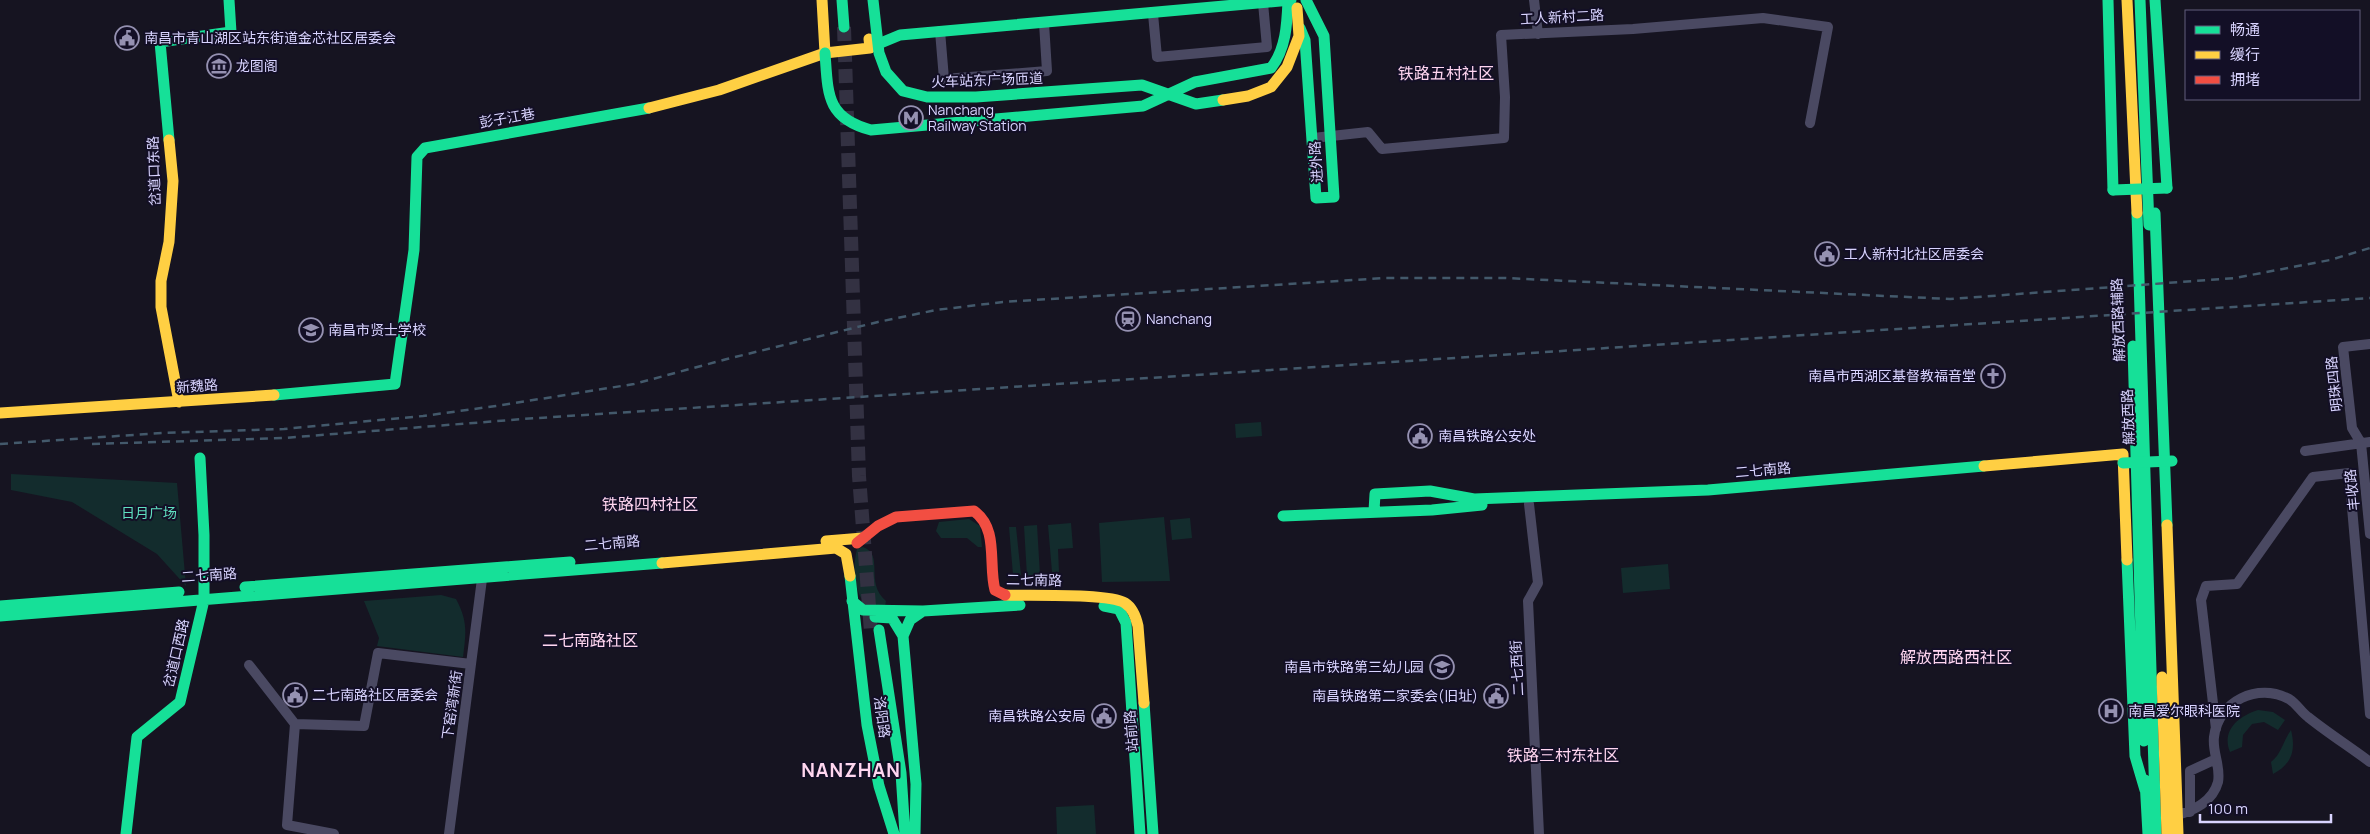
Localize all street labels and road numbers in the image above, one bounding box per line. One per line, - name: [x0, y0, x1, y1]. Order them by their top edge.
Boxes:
- street label: 工人新村二路: [1520, 5, 1604, 28]
- street label: 火车站东广场匝道: [931, 68, 1043, 91]
- street label: 彭子江巷: [478, 103, 536, 132]
- street label: 岔道口东路: [143, 136, 164, 206]
- street label: 进外路: [1305, 140, 1326, 184]
- street label: 解放西路辅路: [2107, 278, 2128, 362]
- street label: 明珠四路: [2321, 355, 2346, 413]
- street label: 新魏路: [175, 375, 219, 396]
- street label: 解放西路: [2117, 389, 2138, 445]
- street label: 二七南路: [1734, 458, 1792, 481]
- street label: 丰收路: [2340, 468, 2363, 512]
- street label: 二七南路: [583, 531, 641, 554]
- street label: 二七南路: [180, 563, 238, 586]
- street label: 二七南路: [1006, 570, 1062, 589]
- street label: 岔道口西路: [158, 617, 193, 689]
- street label: 二七西街: [1506, 640, 1527, 696]
- street label: 下窑湾新街: [437, 669, 466, 741]
- street label: 洛阳路: [870, 695, 895, 739]
- street label: 站前路: [1120, 709, 1141, 753]

